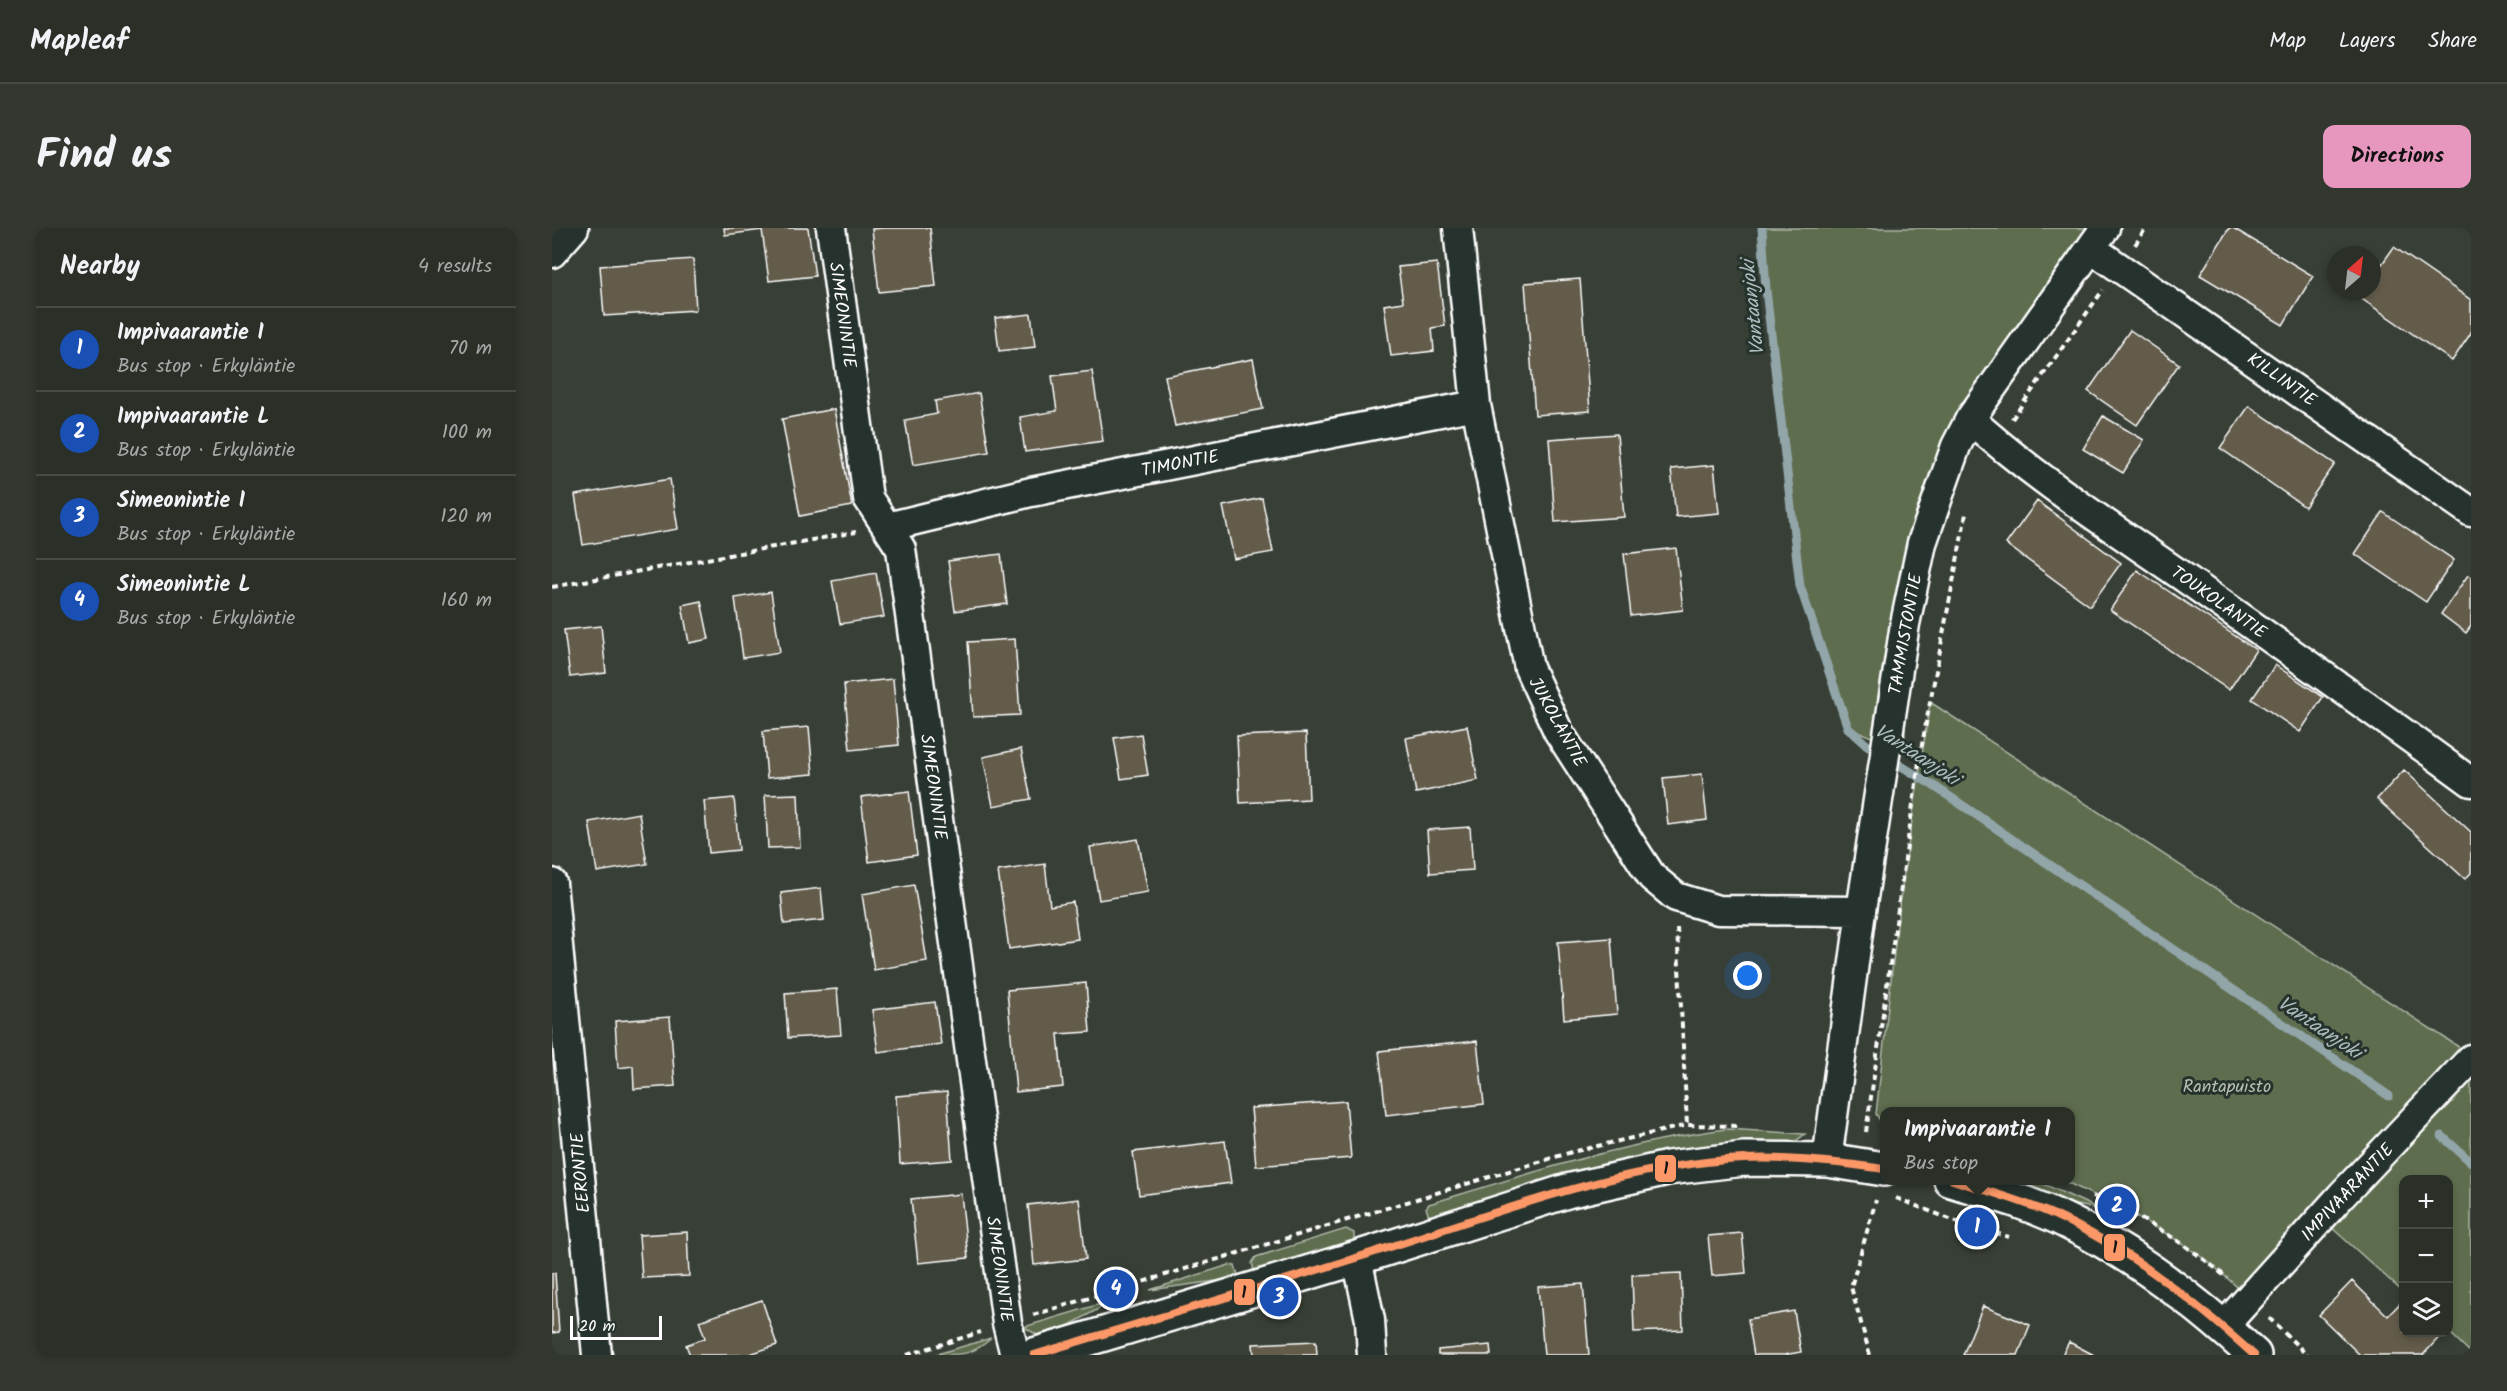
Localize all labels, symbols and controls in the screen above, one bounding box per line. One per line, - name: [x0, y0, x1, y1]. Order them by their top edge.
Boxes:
- text: Mapleaf: [30, 19, 128, 64]
- text: Map: [2269, 25, 2306, 58]
- text: Layers: [2339, 25, 2395, 58]
- text: Share: [2428, 25, 2477, 58]
- text: Find us: [36, 123, 172, 190]
- button: Directions: [2323, 125, 2471, 188]
- text: Nearby: [60, 246, 140, 288]
- north arrow: [2327, 246, 2381, 300]
- text: 4 results: [418, 251, 492, 283]
- water label: Vantaanjoki: [1733, 254, 1775, 357]
- street label: SIMEONINTIE: [820, 260, 863, 370]
- text: Impivaarantie I: [117, 316, 264, 351]
- text: 1: [76, 333, 83, 365]
- text: 70 m: [449, 333, 492, 365]
- street label: KILLINTIE: [2240, 346, 2322, 415]
- text: Bus stop · Erkyläntie: [117, 351, 295, 383]
- text: Impivaarantie L: [117, 400, 269, 435]
- text: 2: [74, 417, 85, 449]
- text: 100 m: [442, 417, 492, 449]
- text: Bus stop · Erkyläntie: [117, 435, 295, 467]
- street label: TIMONTIE: [1139, 443, 1222, 486]
- text: Simeonintie I: [117, 484, 245, 519]
- text: 3: [74, 501, 85, 533]
- text: 120 m: [440, 501, 492, 533]
- text: Bus stop · Erkyläntie: [117, 519, 295, 551]
- street label: TOUKOLANTIE: [2164, 559, 2273, 647]
- text: Simeonintie L: [117, 568, 251, 603]
- street label: TAMMISTONTIE: [1882, 571, 1931, 697]
- text: 4: [74, 585, 85, 617]
- text: 160 m: [441, 585, 492, 617]
- text: Bus stop · Erkyläntie: [117, 603, 295, 635]
- street label: JUKOLANTIE: [1520, 672, 1594, 774]
- water label: Vantaanjoki: [1867, 716, 1968, 798]
- street label: SIMEONINTIE: [911, 732, 954, 842]
- your location: [1733, 961, 1762, 990]
- water label: Vantaanjoki: [2270, 989, 2371, 1071]
- park label: Rantapuisto: [2183, 1073, 2271, 1102]
- popup: [1880, 1107, 2075, 1185]
- text: Impivaarantie I: [1904, 1113, 2051, 1148]
- street label: EERONTIE: [563, 1131, 599, 1214]
- street label: IMPIVAARANTIE: [2295, 1137, 2402, 1249]
- text: Bus stop: [1904, 1148, 1978, 1180]
- line badge: 1: [1654, 1154, 1677, 1183]
- text: 1: [1664, 1157, 1669, 1182]
- map controls: [2399, 1175, 2453, 1337]
- button: +: [2399, 1175, 2453, 1229]
- pin: 2: [2098, 1184, 2136, 1228]
- pin: 1: [1958, 1204, 1996, 1250]
- street label: SIMEONINTIE: [977, 1214, 1020, 1324]
- button: −: [2399, 1229, 2453, 1283]
- line badge: 1: [2103, 1233, 2126, 1262]
- text: 1: [2113, 1236, 2118, 1261]
- pin: 4: [1096, 1266, 1136, 1312]
- pin: 3: [1260, 1274, 1298, 1320]
- line badge: 1: [1233, 1278, 1256, 1306]
- text: 1: [1242, 1281, 1247, 1306]
- button: layers: [2399, 1283, 2453, 1337]
- scale bar: [570, 1313, 662, 1340]
- text: 20 m: [579, 1314, 615, 1339]

